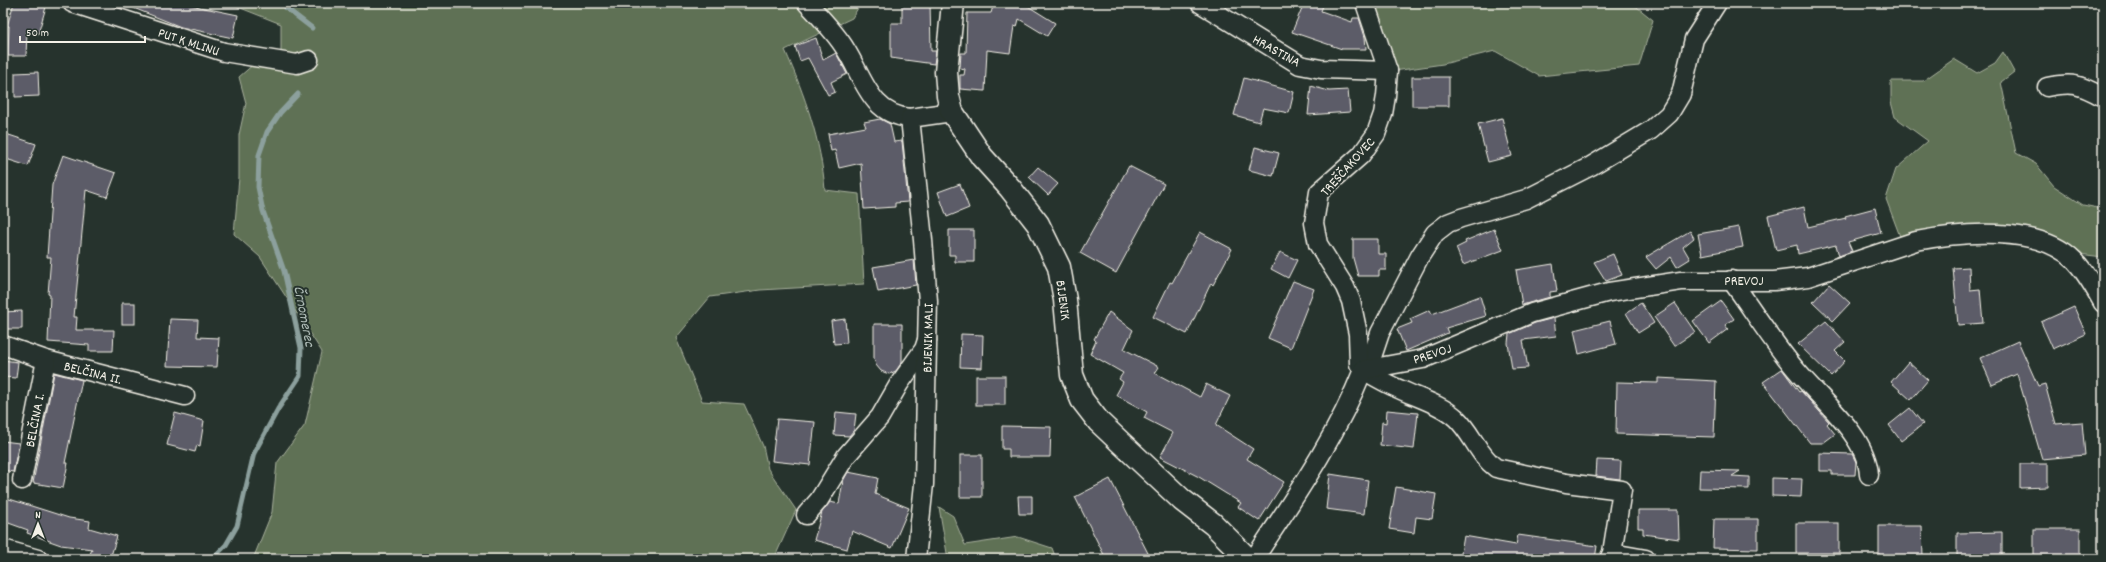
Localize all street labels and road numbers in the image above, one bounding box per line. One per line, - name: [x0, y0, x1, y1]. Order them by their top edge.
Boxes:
- street label: PUT K MLINU: [155, 24, 222, 62]
- street label: HRASTINA: [1248, 30, 1304, 73]
- street label: TREŠČAKOVEC: [1316, 133, 1381, 201]
- street label: PREVOJ: [1724, 272, 1764, 292]
- street label: BIJENIK: [1049, 279, 1075, 322]
- street label: BIJENIK MALI: [918, 303, 940, 373]
- street label: PREVOJ: [1411, 339, 1454, 371]
- street label: BELČINA II.: [62, 357, 123, 391]
- street label: BELČINA I.: [21, 392, 51, 449]

